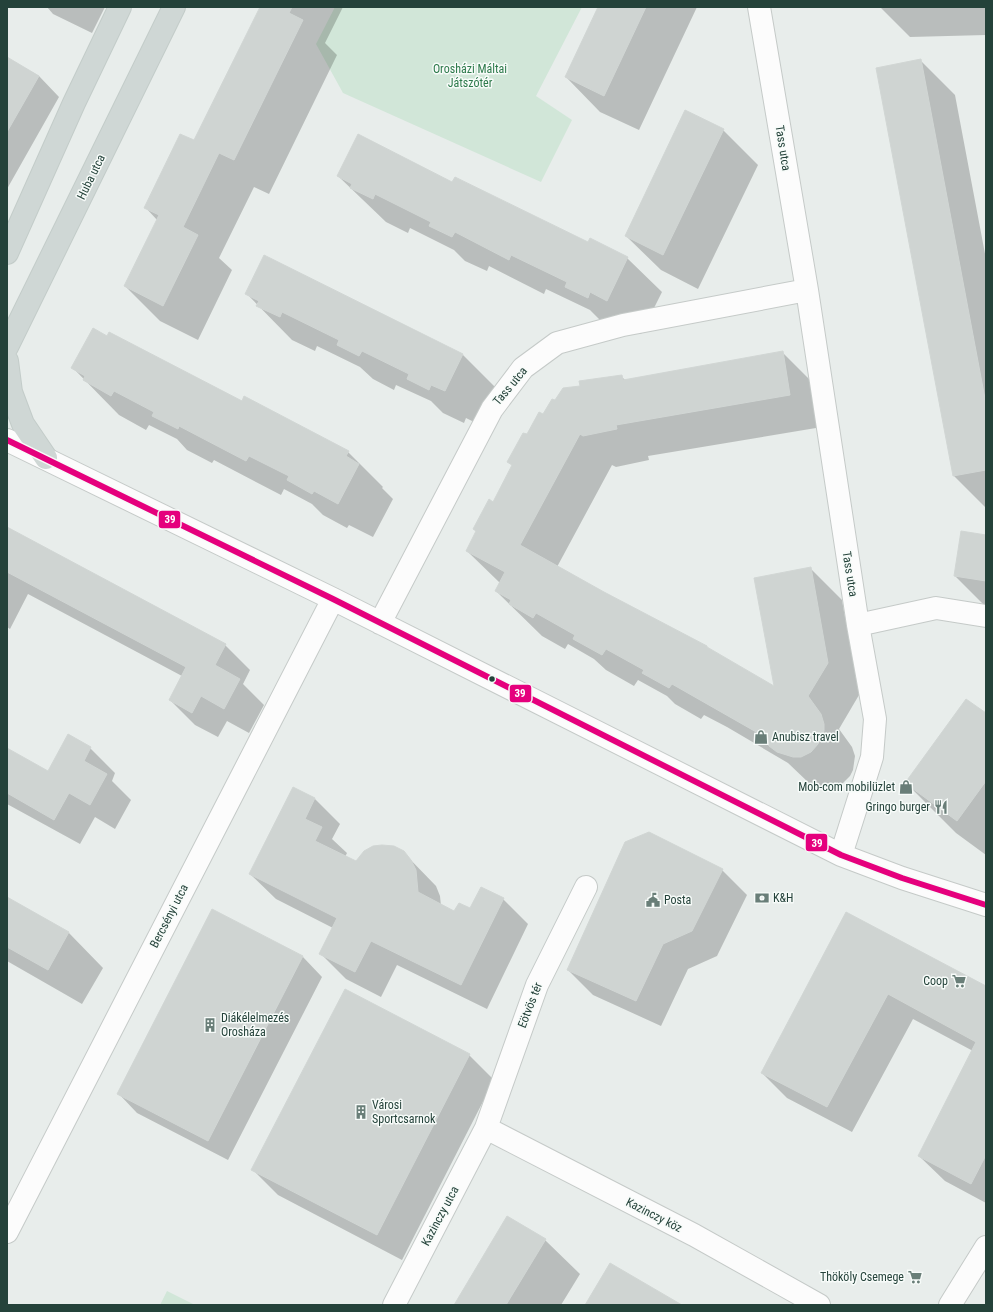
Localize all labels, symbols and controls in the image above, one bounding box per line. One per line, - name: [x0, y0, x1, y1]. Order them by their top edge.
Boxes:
- park label: Orosházi Máltai Játszótér: [433, 62, 507, 90]
- street label: Tass utca: [773, 124, 794, 172]
- street label: Huba utca: [74, 152, 108, 202]
- street label: Tass utca: [490, 364, 530, 408]
- line badge: 39: [158, 510, 181, 529]
- text: 39: [164, 513, 176, 526]
- street label: Tass utca: [840, 550, 861, 598]
- unlabelled marker: [487, 674, 497, 684]
- line badge: 39: [509, 684, 532, 703]
- text: 39: [514, 687, 526, 700]
- shop icon: Anubisz travel: [753, 729, 769, 745]
- place label: Anubisz travel: [772, 730, 839, 744]
- shop icon: Mob-com mobilüzlet: [898, 779, 914, 795]
- place label: Mob-com mobilüzlet: [798, 780, 895, 794]
- restaurant icon: Gringo burger: [933, 799, 949, 815]
- place label: Gringo burger: [866, 800, 930, 814]
- line badge: 39: [805, 833, 828, 852]
- text: 39: [811, 837, 823, 850]
- street label: Bercsényi utca: [147, 882, 191, 950]
- bank icon: K&H: [754, 890, 770, 906]
- place label: K&H: [773, 891, 794, 905]
- public building icon: Posta: [645, 892, 661, 908]
- place label: Posta: [664, 893, 692, 907]
- supermarket icon: Coop: [951, 973, 967, 989]
- place label: Coop: [923, 974, 948, 988]
- street label: Eötvös tér: [515, 980, 545, 1030]
- place label: Diákélelmezés Orosháza: [221, 1011, 289, 1039]
- building icon: Diákélelmezés Orosháza: [202, 1017, 218, 1033]
- place label: Városi Sportcsarnok: [372, 1098, 436, 1126]
- building icon: Városi Sportcsarnok: [353, 1104, 369, 1120]
- street label: Kazinczy utca: [418, 1184, 462, 1248]
- street label: Kazinczy köz: [624, 1195, 684, 1235]
- supermarket icon: Thököly Csemege: [907, 1269, 923, 1285]
- place label: Thököly Csemege: [820, 1270, 904, 1284]

